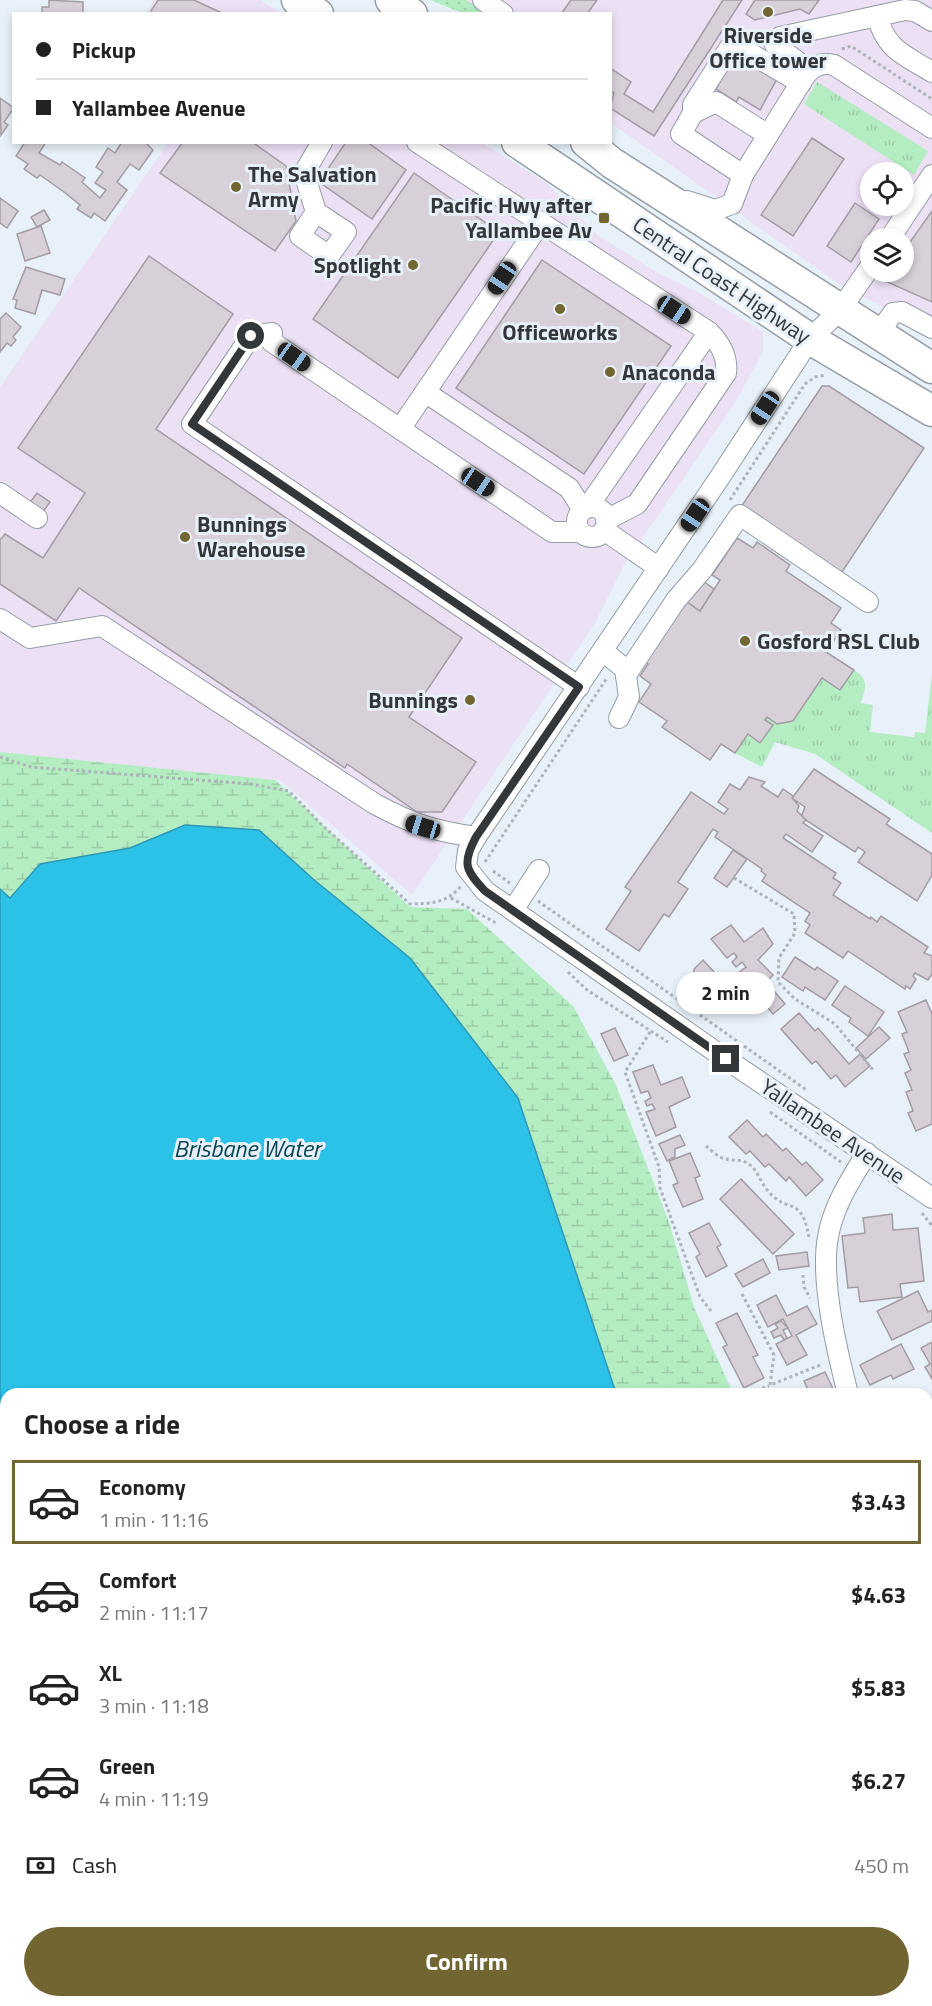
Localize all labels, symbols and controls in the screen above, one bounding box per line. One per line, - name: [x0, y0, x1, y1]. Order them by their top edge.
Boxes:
- marker: Riverside Office tower: [761, 5, 775, 19]
- place label: Riverside Office tower: [709, 18, 827, 77]
- text: Pickup: [72, 33, 136, 67]
- text: Yallambee Avenue: [72, 91, 245, 125]
- place label: The Salvation Army: [248, 157, 377, 216]
- map controls: [860, 162, 914, 282]
- button: locate: [860, 162, 914, 216]
- marker: The Salvation Army: [229, 180, 243, 194]
- place label: Pacific Hwy after Yallambee Av: [430, 188, 592, 247]
- street label: Central Coast Highway: [626, 207, 818, 353]
- marker: Pacific Hwy after Yallambee Av: [597, 211, 611, 225]
- button: layers: [860, 228, 914, 282]
- place label: Spotlight: [314, 248, 401, 282]
- marker: Spotlight: [406, 258, 420, 272]
- car: [484, 258, 520, 298]
- car: [654, 293, 694, 327]
- marker: Officeworks: [553, 302, 567, 316]
- place label: Officeworks: [502, 315, 618, 349]
- route start: [237, 322, 264, 349]
- car: [274, 339, 314, 375]
- place label: Anaconda: [622, 355, 716, 389]
- marker: Anaconda: [603, 365, 617, 379]
- car: [748, 388, 782, 428]
- car: [458, 464, 498, 500]
- car: [677, 495, 713, 535]
- place label: Bunnings Warehouse: [197, 507, 305, 566]
- marker: Bunnings Warehouse: [178, 530, 192, 544]
- place label: Gosford RSL Club: [757, 624, 920, 658]
- marker: Gosford RSL Club: [738, 634, 752, 648]
- place label: Bunnings: [368, 683, 458, 717]
- marker: Bunnings: [463, 693, 477, 707]
- car: [403, 813, 443, 841]
- callout: 2 min: [676, 972, 776, 1014]
- text: 2 min: [701, 977, 750, 1008]
- route end: [712, 1045, 739, 1072]
- street label: Yallambee Avenue: [754, 1070, 912, 1192]
- water label: Brisbane Water: [174, 1130, 324, 1166]
- text: Choose a ride: [24, 1403, 180, 1444]
- text: Economy: [99, 1470, 186, 1504]
- icon: car: [27, 1475, 81, 1529]
- text: $3.43: [851, 1485, 906, 1519]
- text: 1 min · 11:16: [99, 1504, 209, 1535]
- text: Comfort: [99, 1563, 177, 1597]
- icon: car: [27, 1568, 81, 1622]
- text: $4.63: [851, 1578, 906, 1612]
- text: 2 min · 11:17: [99, 1597, 209, 1628]
- text: XL: [99, 1656, 122, 1690]
- icon: car: [27, 1661, 81, 1715]
- text: $5.83: [851, 1671, 906, 1705]
- text: 3 min · 11:18: [99, 1690, 209, 1721]
- text: Green: [99, 1749, 155, 1783]
- icon: car: [27, 1754, 81, 1808]
- text: $6.27: [851, 1764, 906, 1798]
- text: 4 min · 11:19: [99, 1783, 209, 1814]
- text: Cash: [72, 1848, 117, 1882]
- icon: cash: [24, 1849, 57, 1882]
- text: 450 m: [854, 1850, 909, 1881]
- button: Confirm: [24, 1927, 909, 1996]

